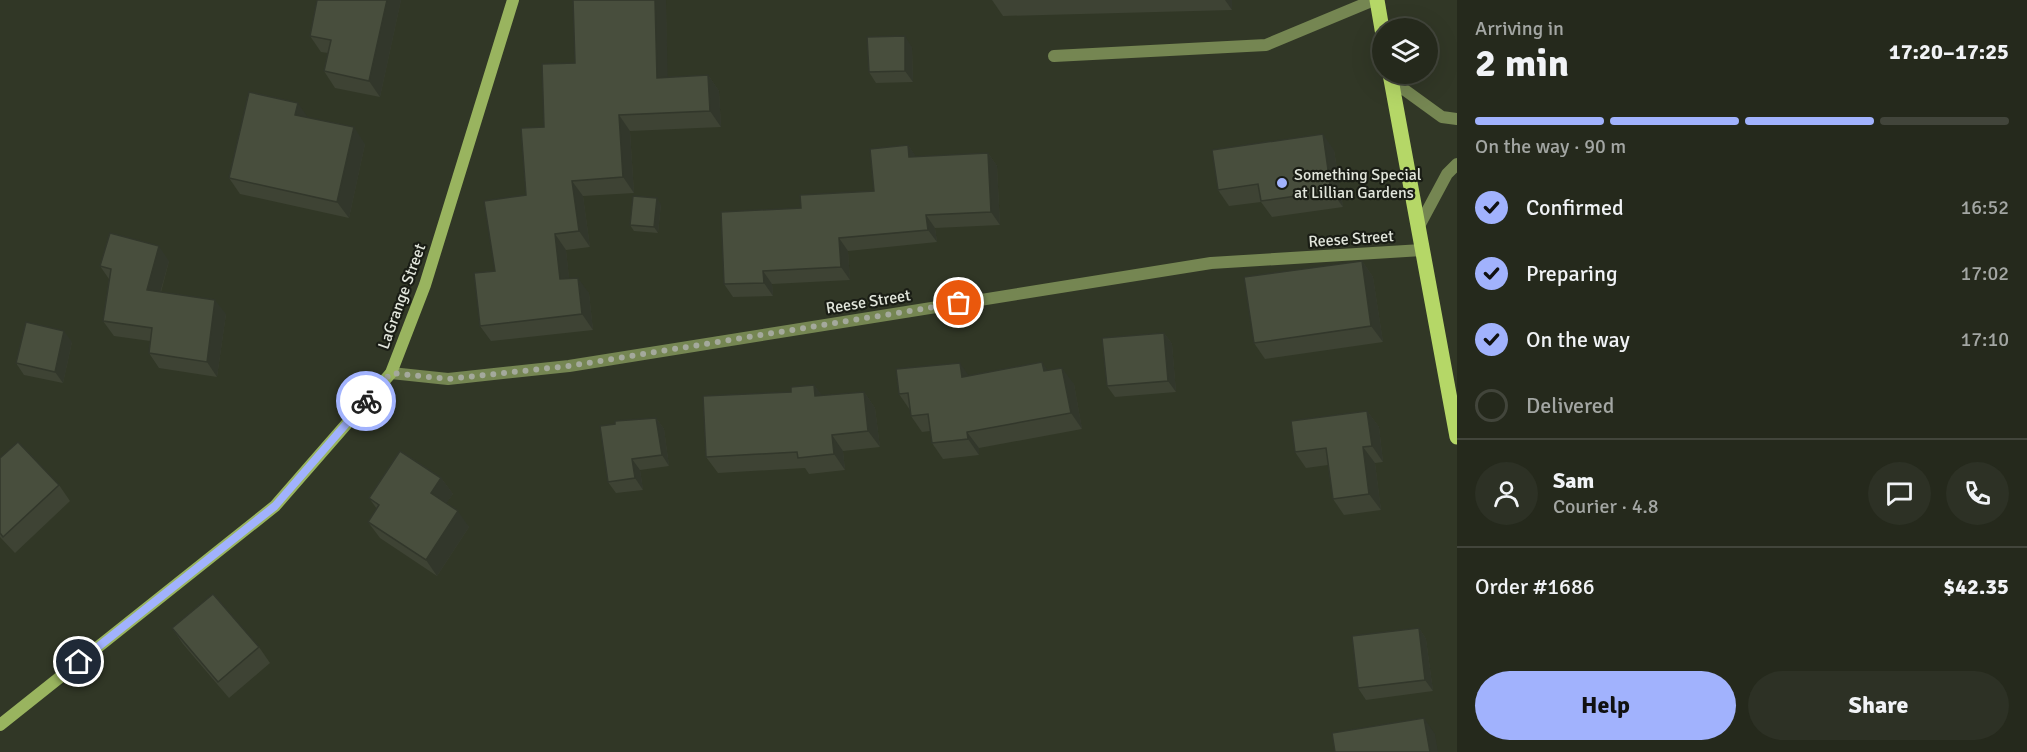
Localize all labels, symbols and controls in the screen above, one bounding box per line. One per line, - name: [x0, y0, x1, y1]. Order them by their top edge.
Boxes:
- text: Arriving in: [1475, 16, 1564, 41]
- map controls: [1372, 18, 1438, 84]
- button: layers: [1372, 18, 1438, 84]
- text: 17:20–17:25: [1889, 38, 2009, 65]
- text: 2 min: [1475, 39, 1569, 87]
- text: On the way · 90 m: [1475, 134, 1626, 159]
- place label: Something Special at Lillian Gardens: [1294, 165, 1422, 203]
- marker: Something Special at Lillian Gardens: [1275, 176, 1289, 190]
- icon: check: [1475, 191, 1508, 224]
- text: Confirmed: [1526, 194, 1624, 221]
- text: 16:52: [1960, 195, 2009, 220]
- street label: Reese Street: [1308, 226, 1395, 252]
- street label: LaGrange Street: [374, 240, 430, 352]
- icon: check: [1475, 257, 1508, 290]
- text: Preparing: [1526, 260, 1618, 287]
- text: 17:02: [1960, 261, 2009, 286]
- pin: [933, 277, 984, 328]
- street label: Reese Street: [824, 285, 912, 319]
- icon: bag: [942, 286, 975, 319]
- icon: check: [1475, 323, 1508, 356]
- text: On the way: [1526, 326, 1630, 353]
- text: 17:10: [1960, 327, 2009, 352]
- courier: [336, 371, 396, 431]
- icon: bike: [350, 385, 383, 418]
- text: Delivered: [1526, 392, 1614, 419]
- button: person: [1475, 462, 1538, 525]
- button: chat: [1868, 462, 1931, 525]
- button: phone: [1946, 462, 2009, 525]
- text: Sam: [1553, 467, 1594, 494]
- text: Courier · 4.8: [1553, 494, 1659, 519]
- text: Order #1686: [1475, 573, 1595, 600]
- text: $42.35: [1943, 573, 2009, 600]
- pin: [53, 636, 104, 687]
- icon: home: [62, 645, 95, 678]
- button: Help: [1475, 671, 1736, 740]
- button: Share: [1748, 671, 2009, 740]

